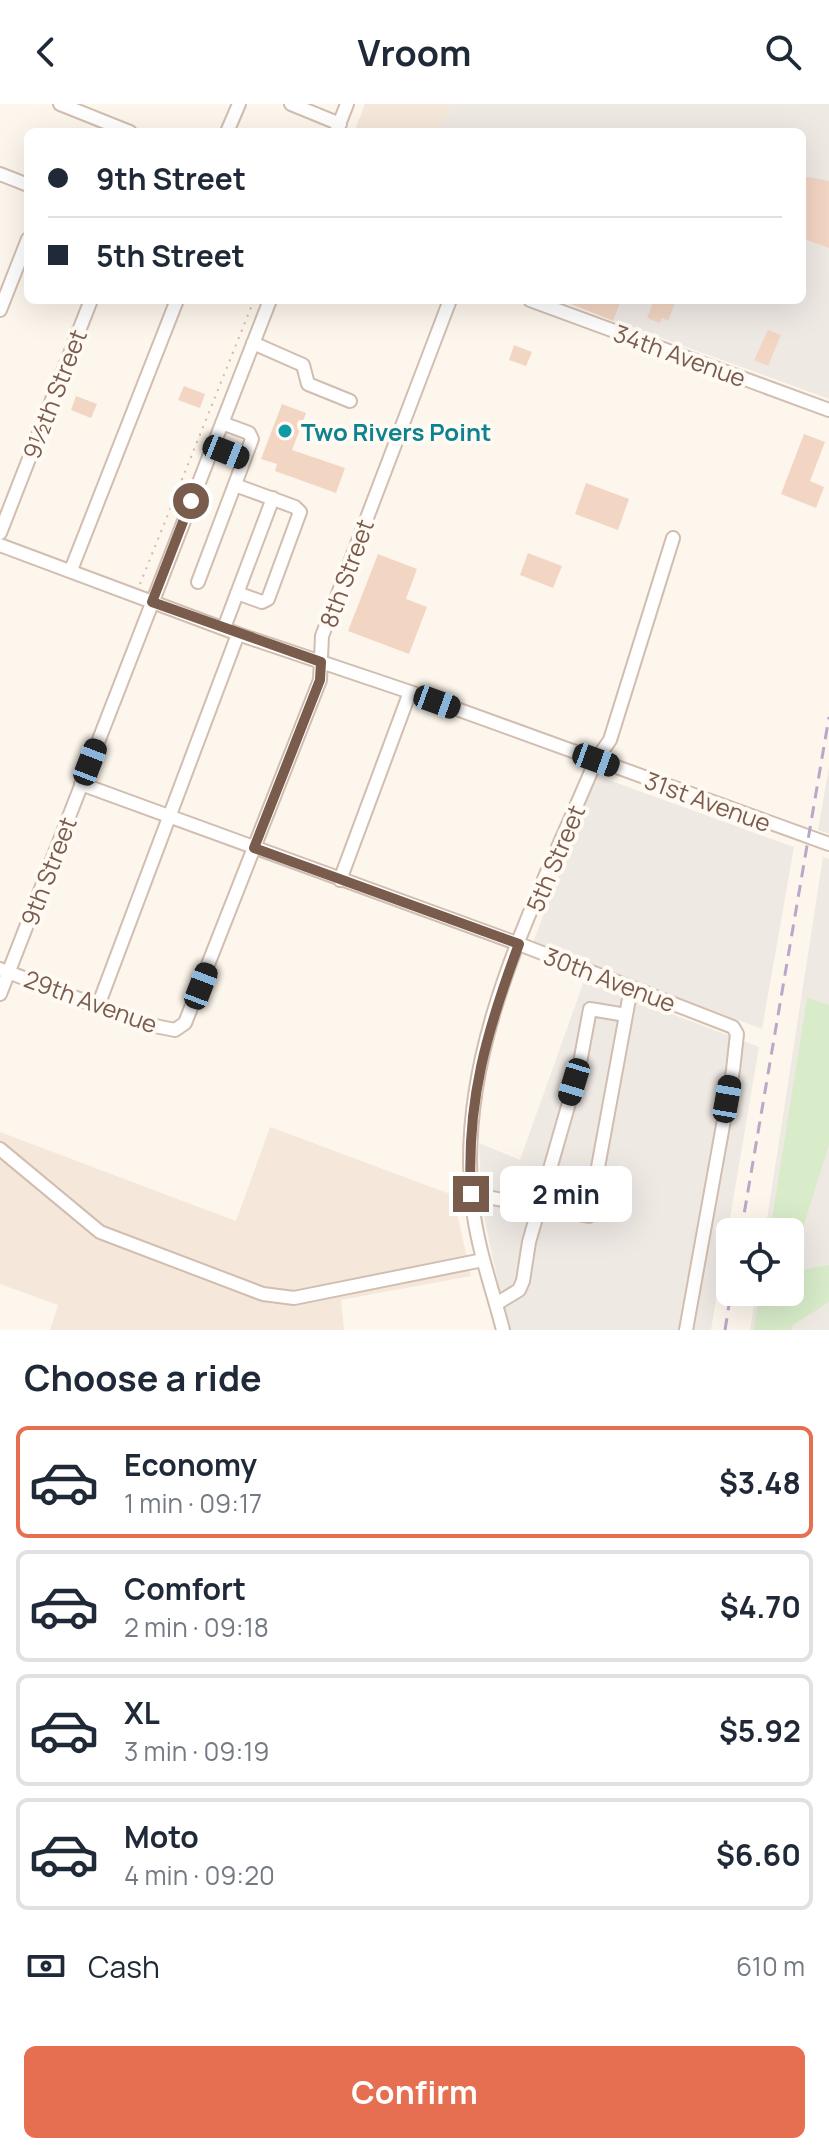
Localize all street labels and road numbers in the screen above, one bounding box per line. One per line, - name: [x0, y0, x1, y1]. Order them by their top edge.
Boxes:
- street label: 34th Avenue: [609, 316, 751, 394]
- street label: 9½th Street: [14, 324, 94, 464]
- street label: 8th Street: [311, 514, 381, 632]
- street label: 31st Avenue: [640, 763, 776, 839]
- street label: 5th Street: [518, 800, 592, 916]
- street label: 9th Street: [12, 812, 84, 930]
- street label: 30th Avenue: [539, 939, 681, 1019]
- street label: 29th Avenue: [20, 962, 162, 1040]

